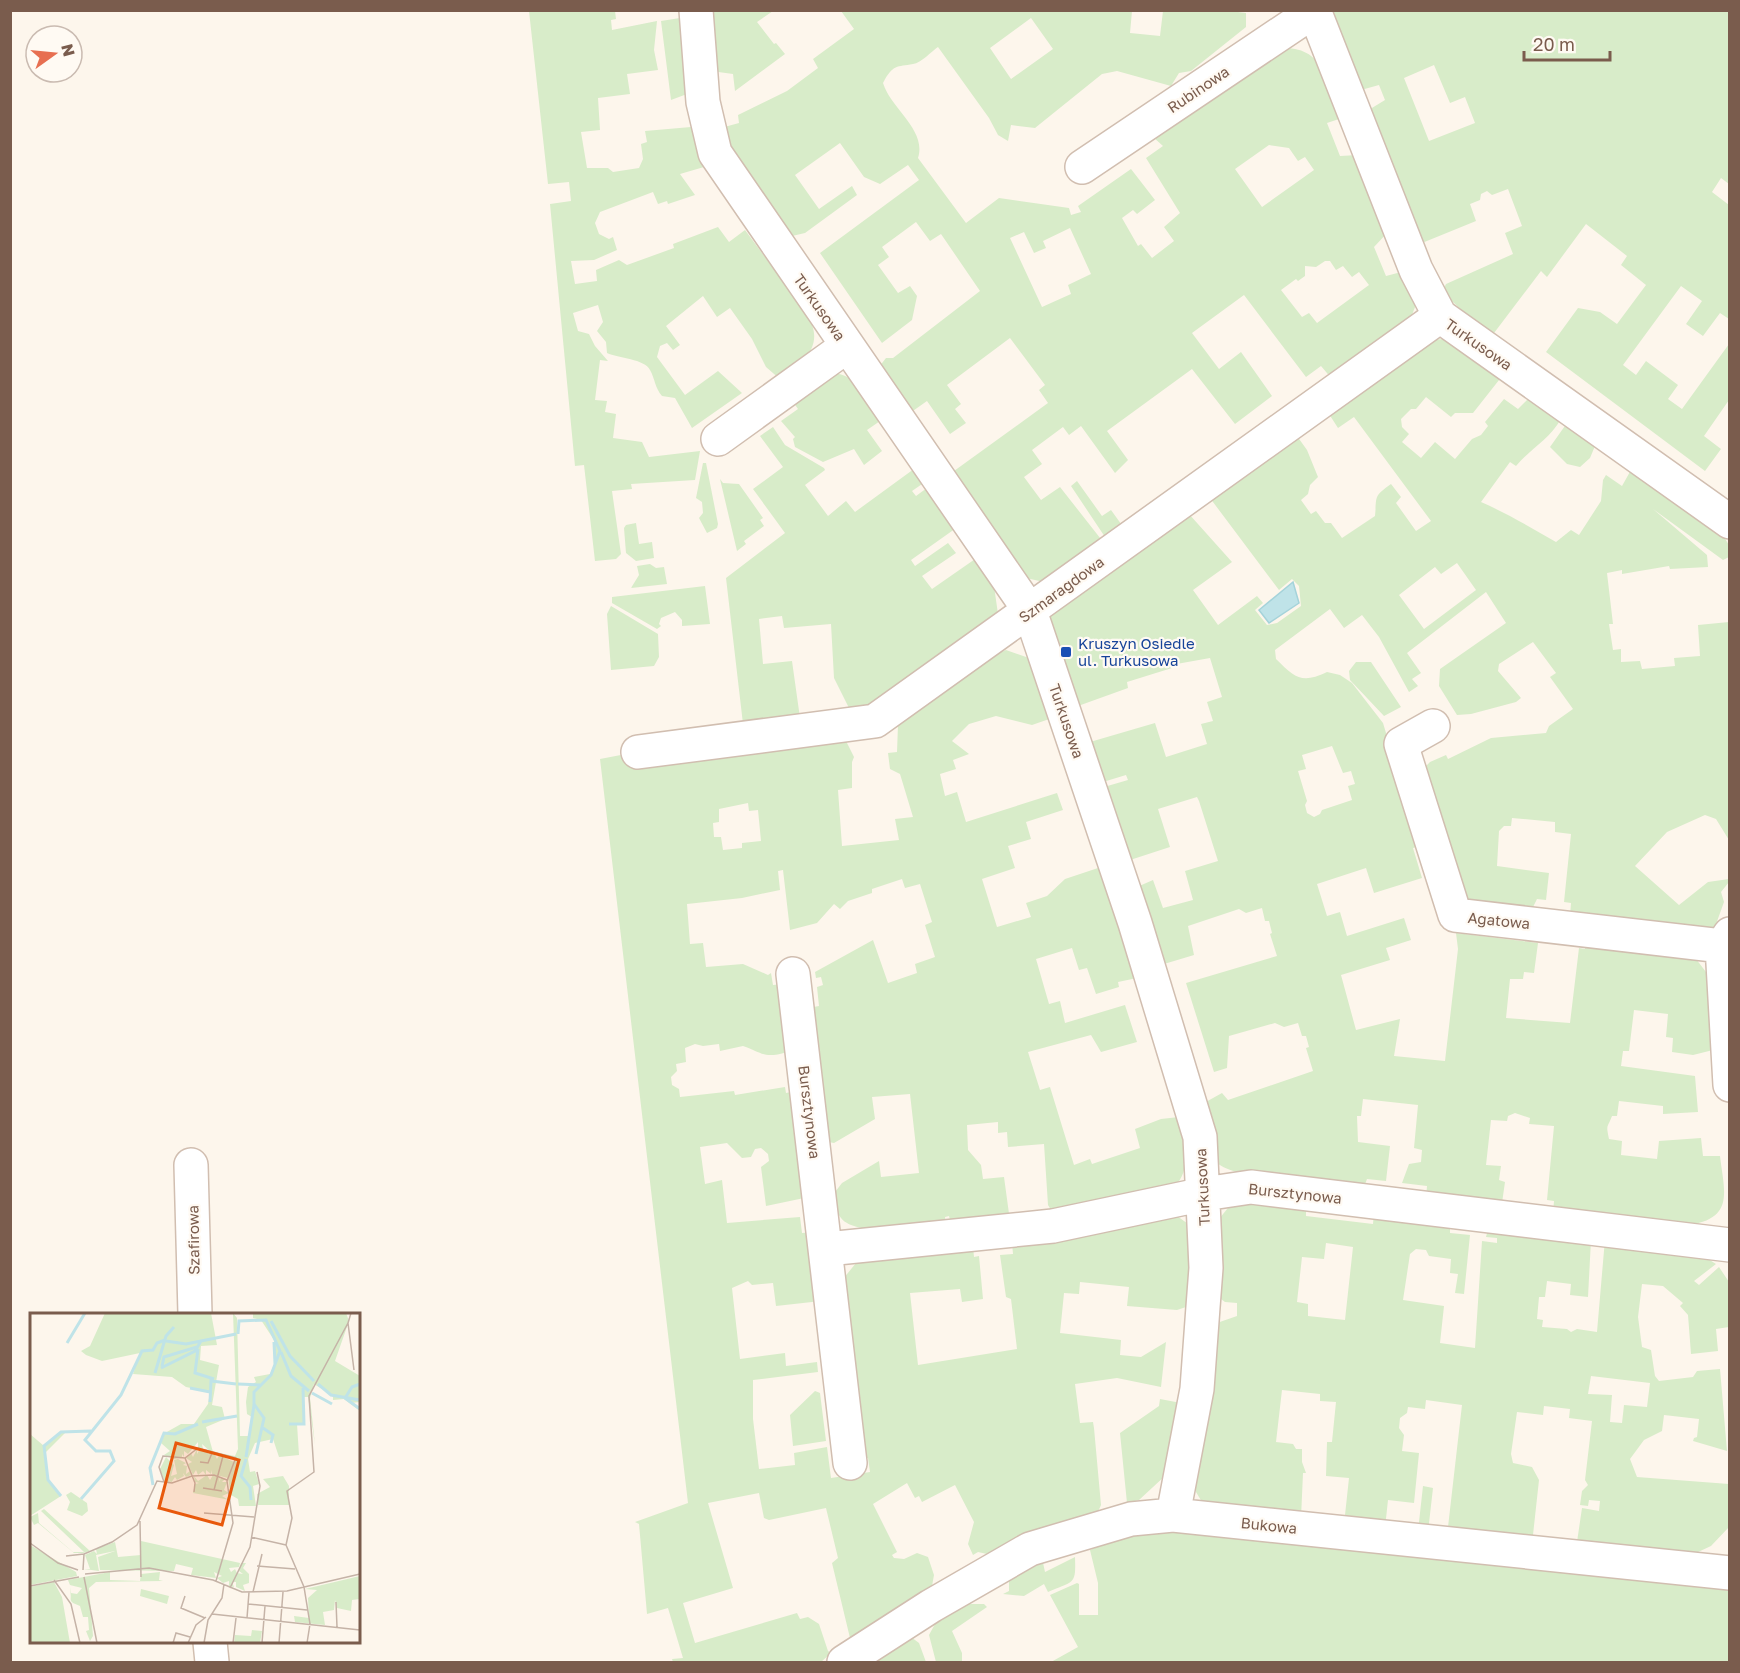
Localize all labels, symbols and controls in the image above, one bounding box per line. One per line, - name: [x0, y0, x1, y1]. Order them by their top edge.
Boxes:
- north arrow: [24, 24, 84, 84]
- scale bar: [1524, 24, 1610, 62]
- text: 20 m: [1533, 33, 1575, 55]
- text: N: [57, 42, 80, 59]
- street label: Rubinowa: [1164, 62, 1232, 116]
- street label: Turkusowa: [790, 270, 850, 344]
- street label: Turkusowa: [1442, 314, 1516, 374]
- street label: Szmaragdowa: [1015, 552, 1107, 626]
- place label: Kruszyn Osiedle ul. Turkusowa: [1078, 634, 1195, 669]
- marker: Kruszyn Osiedle ul. Turkusowa: [1059, 645, 1073, 659]
- street label: Turkusowa: [1046, 681, 1088, 761]
- street label: Agatowa: [1467, 908, 1531, 932]
- street label: Bursztynowa: [795, 1064, 825, 1160]
- street label: Turkusowa: [1191, 1148, 1213, 1226]
- street label: Bursztynowa: [1247, 1179, 1343, 1207]
- street label: Szafirowa: [183, 1205, 203, 1275]
- inset map: [30, 1313, 360, 1643]
- street label: Bukowa: [1240, 1513, 1298, 1537]

